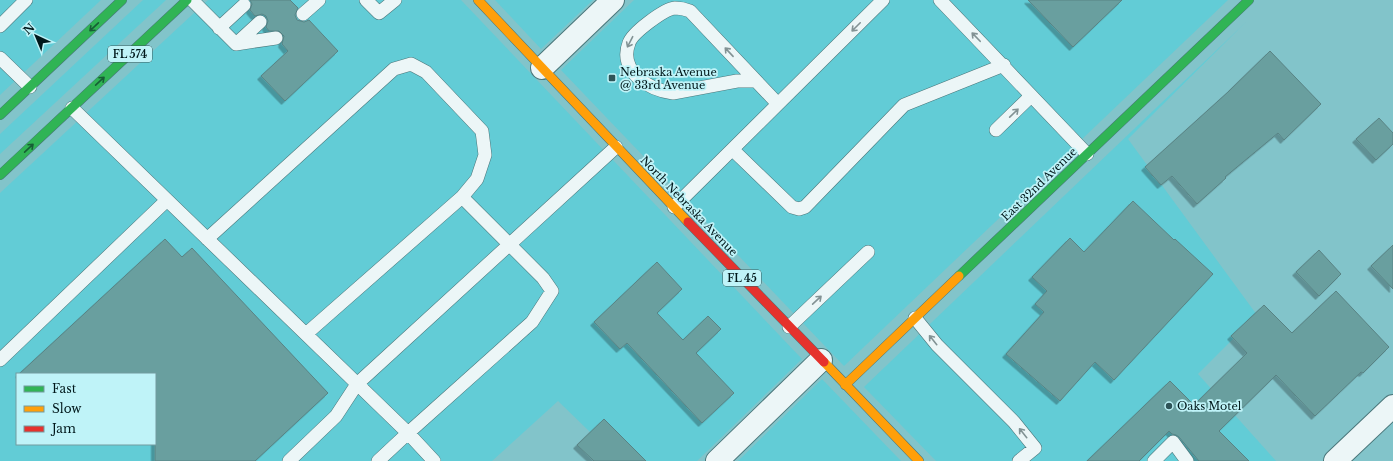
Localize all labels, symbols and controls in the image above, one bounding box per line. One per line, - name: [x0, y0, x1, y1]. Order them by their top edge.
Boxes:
- north arrow: [16, 16, 56, 56]
- text: N: [20, 20, 38, 37]
- one-way arrow: [88, 22, 99, 31]
- one-way arrow: [851, 22, 861, 32]
- one-way arrow: [971, 32, 981, 42]
- one-way arrow: [626, 36, 633, 48]
- road number: FL 574: [108, 46, 152, 62]
- one-way arrow: [724, 47, 734, 57]
- place label: Nebraska Avenue @ 33rd Avenue: [620, 65, 717, 92]
- marker: Nebraska Avenue @ 33rd Avenue: [607, 73, 617, 83]
- one-way arrow: [95, 77, 105, 86]
- one-way arrow: [1008, 109, 1018, 118]
- one-way arrow: [23, 144, 33, 153]
- street label: East 32nd Avenue: [998, 144, 1080, 224]
- street label: North Nebraska Avenue: [638, 153, 740, 259]
- road number: FL 45: [723, 270, 761, 286]
- one-way arrow: [812, 295, 822, 305]
- one-way arrow: [929, 334, 938, 345]
- legend: [16, 373, 156, 445]
- text: Fast: [52, 381, 77, 396]
- place label: Oaks Motel: [1177, 399, 1242, 413]
- text: Slow: [52, 401, 82, 416]
- marker: Oaks Motel: [1164, 401, 1174, 411]
- text: Jam: [50, 421, 76, 436]
- one-way arrow: [1019, 428, 1027, 439]

